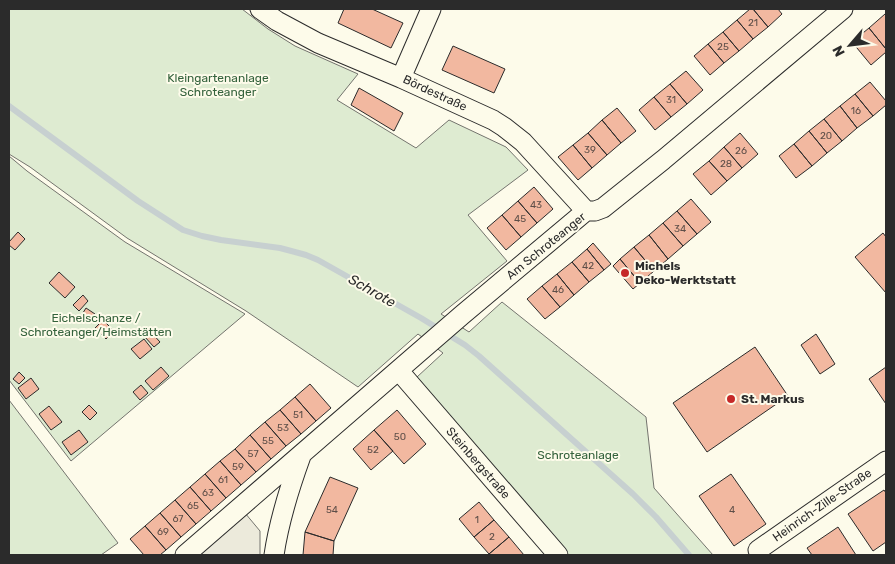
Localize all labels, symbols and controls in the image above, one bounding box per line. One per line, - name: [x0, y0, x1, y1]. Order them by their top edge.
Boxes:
- house number: 21: [748, 17, 758, 29]
- north arrow: [825, 20, 875, 70]
- house number: 25: [717, 41, 729, 53]
- text: N: [829, 42, 849, 59]
- park label: Kleingartenanlage Schroteanger: [167, 71, 269, 99]
- street label: Bördestraße: [401, 72, 469, 114]
- house number: 31: [666, 94, 676, 106]
- house number: 16: [851, 105, 861, 117]
- house number: 20: [820, 130, 832, 142]
- house number: 39: [584, 144, 596, 156]
- house number: 26: [735, 145, 747, 157]
- house number: 28: [720, 158, 732, 170]
- house number: 43: [530, 199, 542, 211]
- street label: Am Schroteanger: [503, 209, 589, 282]
- house number: 45: [514, 213, 526, 225]
- house number: 34: [674, 223, 686, 235]
- place label: Michels Deko-Werktstatt: [635, 259, 736, 287]
- house number: 42: [582, 260, 594, 272]
- marker: Michels Deko-Werktstatt: [619, 267, 631, 279]
- water label: Schrote: [346, 271, 399, 311]
- house number: 46: [552, 284, 564, 296]
- park label: Eichelschanze / Schroteanger/Heimstätten: [20, 311, 172, 339]
- place label: St. Markus: [741, 392, 805, 406]
- marker: St. Markus: [725, 393, 737, 405]
- house number: 51: [293, 409, 303, 421]
- house number: 53: [277, 422, 289, 434]
- street label: Steinbergstraße: [443, 424, 513, 502]
- house number: 50: [394, 431, 406, 443]
- house number: 55: [262, 435, 274, 447]
- house number: 52: [367, 444, 379, 456]
- house number: 57: [247, 448, 259, 460]
- park label: Schroteanlage: [537, 448, 619, 462]
- house number: 59: [232, 461, 244, 473]
- street label: Heinrich-Zille-Straße: [770, 465, 874, 544]
- house number: 61: [218, 474, 228, 486]
- house number: 63: [202, 487, 214, 499]
- house number: 65: [187, 500, 199, 512]
- house number: 54: [326, 504, 338, 516]
- house number: 4: [729, 504, 735, 516]
- house number: 67: [173, 513, 183, 525]
- house number: 1: [475, 514, 479, 526]
- house number: 69: [157, 526, 169, 538]
- house number: 2: [489, 531, 495, 543]

